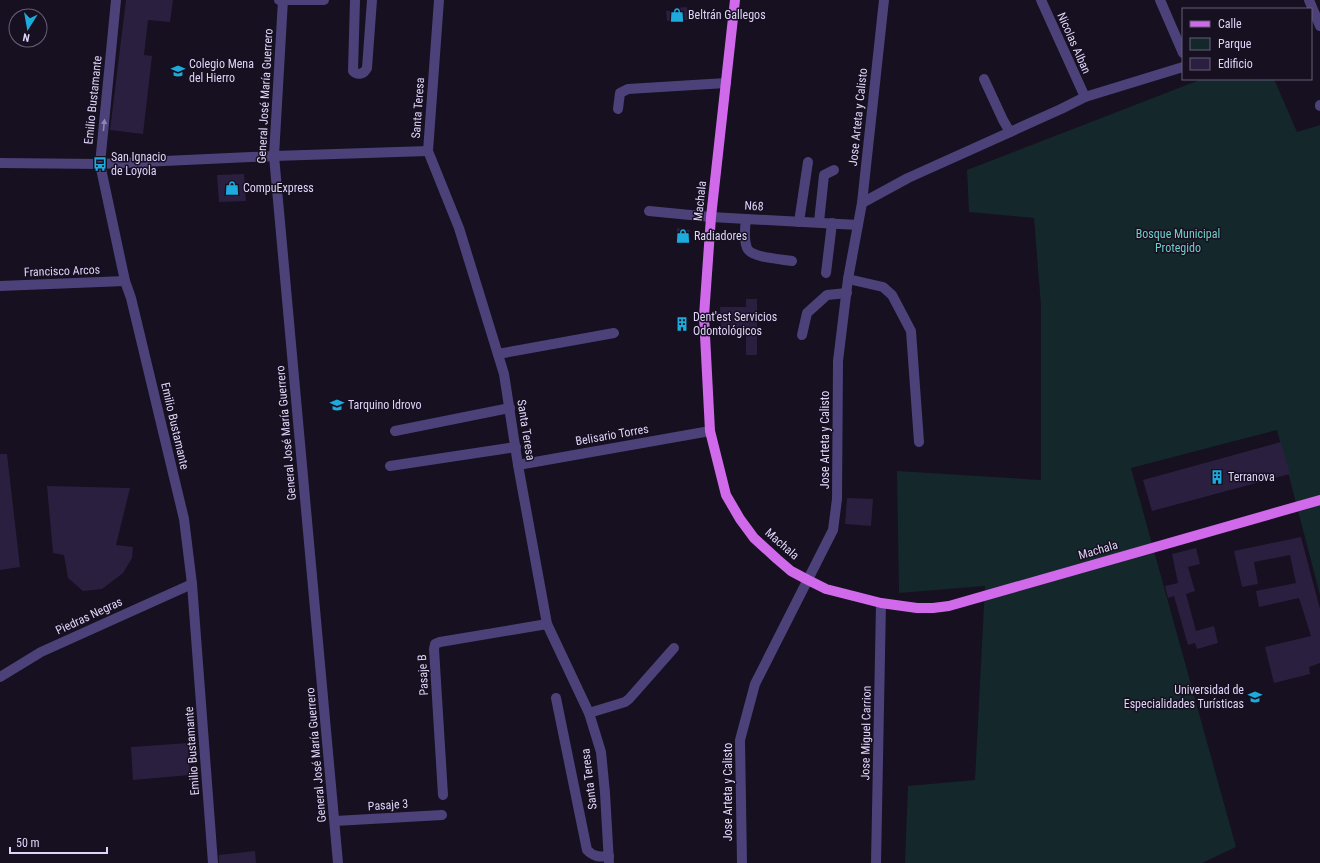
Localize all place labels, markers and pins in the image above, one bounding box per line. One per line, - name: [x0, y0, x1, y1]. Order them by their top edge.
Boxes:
- shop icon: Beltrán Gallegos: [669, 7, 685, 23]
- place label: Beltrán Gallegos: [688, 8, 766, 22]
- place label: Colegio Mena del Hierro: [189, 57, 254, 85]
- school or university icon: Colegio Mena del Hierro: [170, 63, 186, 79]
- place label: San Ignacio de Loyola: [111, 150, 166, 178]
- bus stop icon: San Ignacio de Loyola: [92, 156, 108, 172]
- shop icon: CompuExpress: [224, 180, 240, 196]
- place label: CompuExpress: [243, 181, 314, 195]
- shop icon: Radiadores: [675, 228, 691, 244]
- place label: Radiadores: [694, 229, 747, 243]
- place label: Dent'est Servicios Odontológicos: [693, 310, 777, 338]
- building icon: Dent'est Servicios Odontológicos: [674, 316, 690, 332]
- school or university icon: Tarquino Idrovo: [329, 397, 345, 413]
- place label: Tarquino Idrovo: [348, 398, 422, 412]
- building icon: Terranova: [1209, 469, 1225, 485]
- place label: Terranova: [1228, 470, 1275, 484]
- place label: Universidad de Especialidades Turísticas: [1124, 683, 1244, 711]
- school or university icon: Universidad de Especialidades Turísticas: [1247, 689, 1263, 705]

